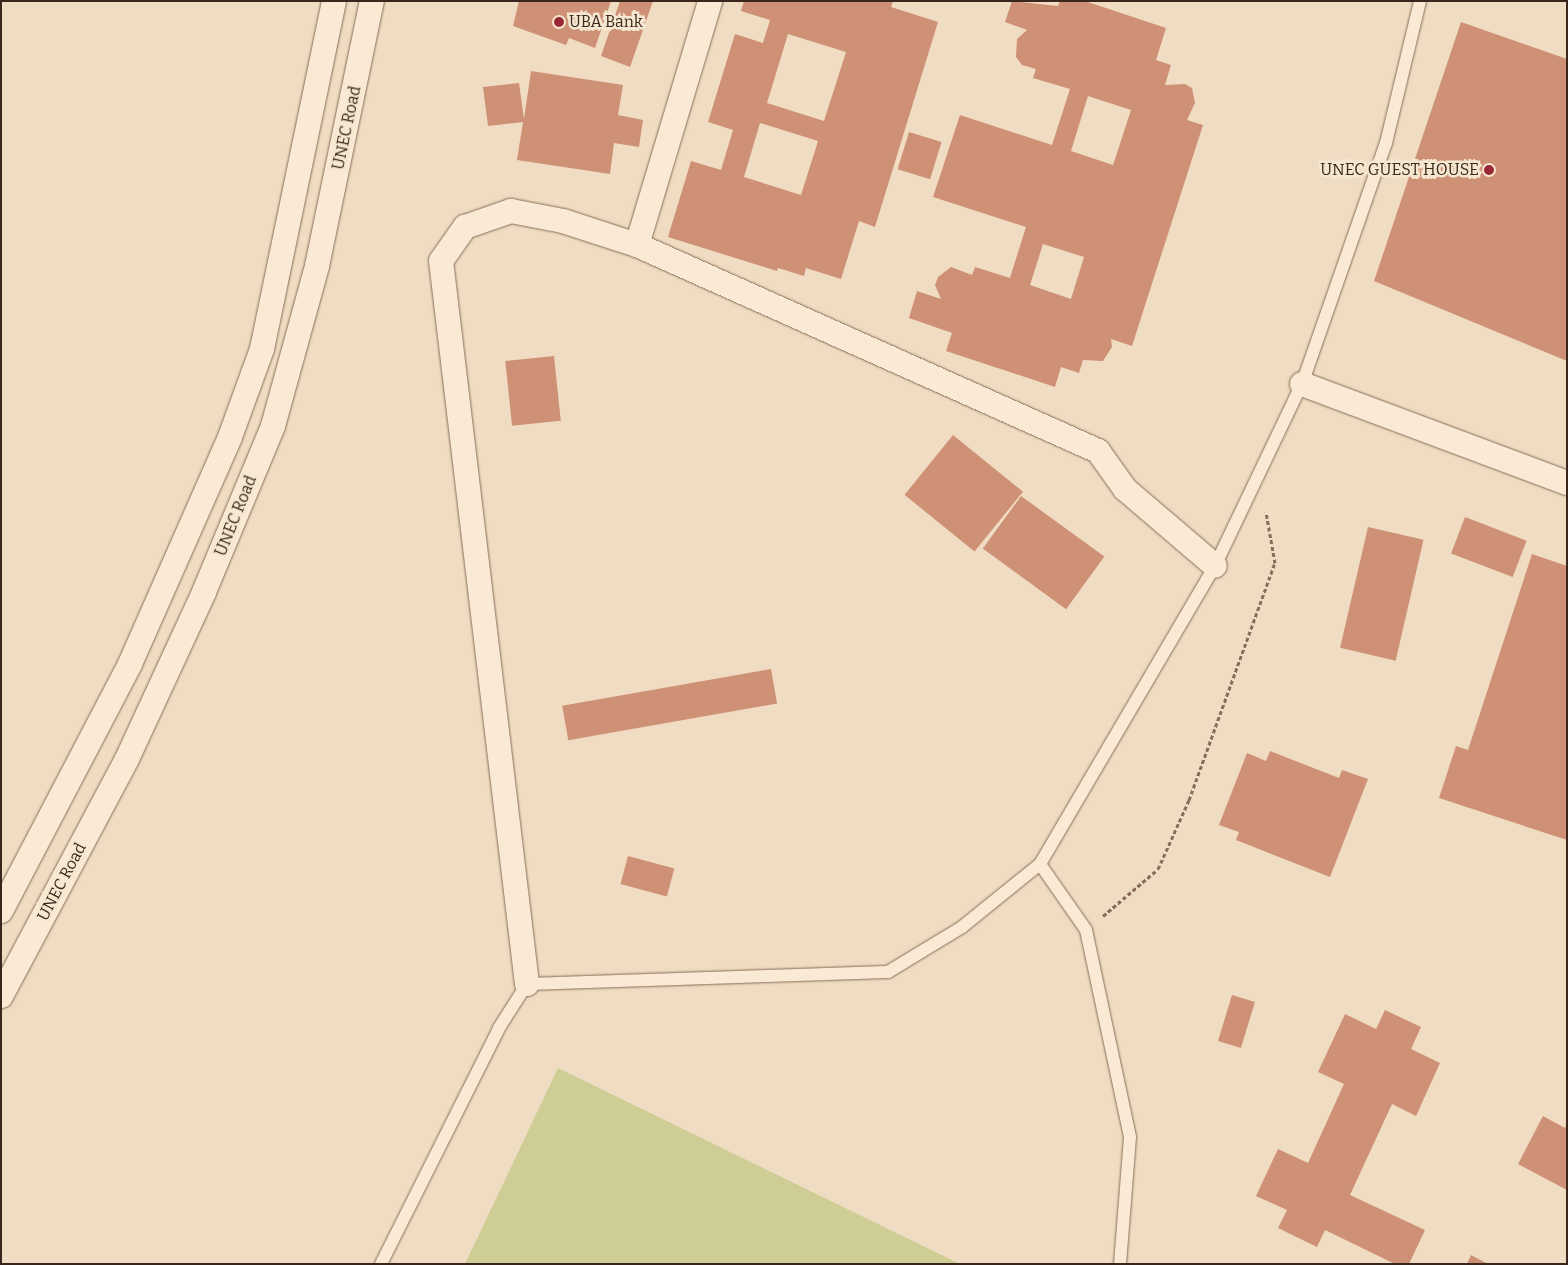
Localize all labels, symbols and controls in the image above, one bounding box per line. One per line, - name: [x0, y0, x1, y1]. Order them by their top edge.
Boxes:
- place label: UBA Bank: [569, 12, 643, 32]
- marker: UBA Bank: [553, 16, 565, 28]
- street label: UNEC Road: [329, 84, 365, 172]
- place label: UNEC GUEST HOUSE: [1320, 160, 1479, 180]
- marker: UNEC GUEST HOUSE: [1483, 164, 1495, 176]
- street label: UNEC Road: [211, 473, 261, 559]
- street label: UNEC Road: [34, 840, 90, 924]

